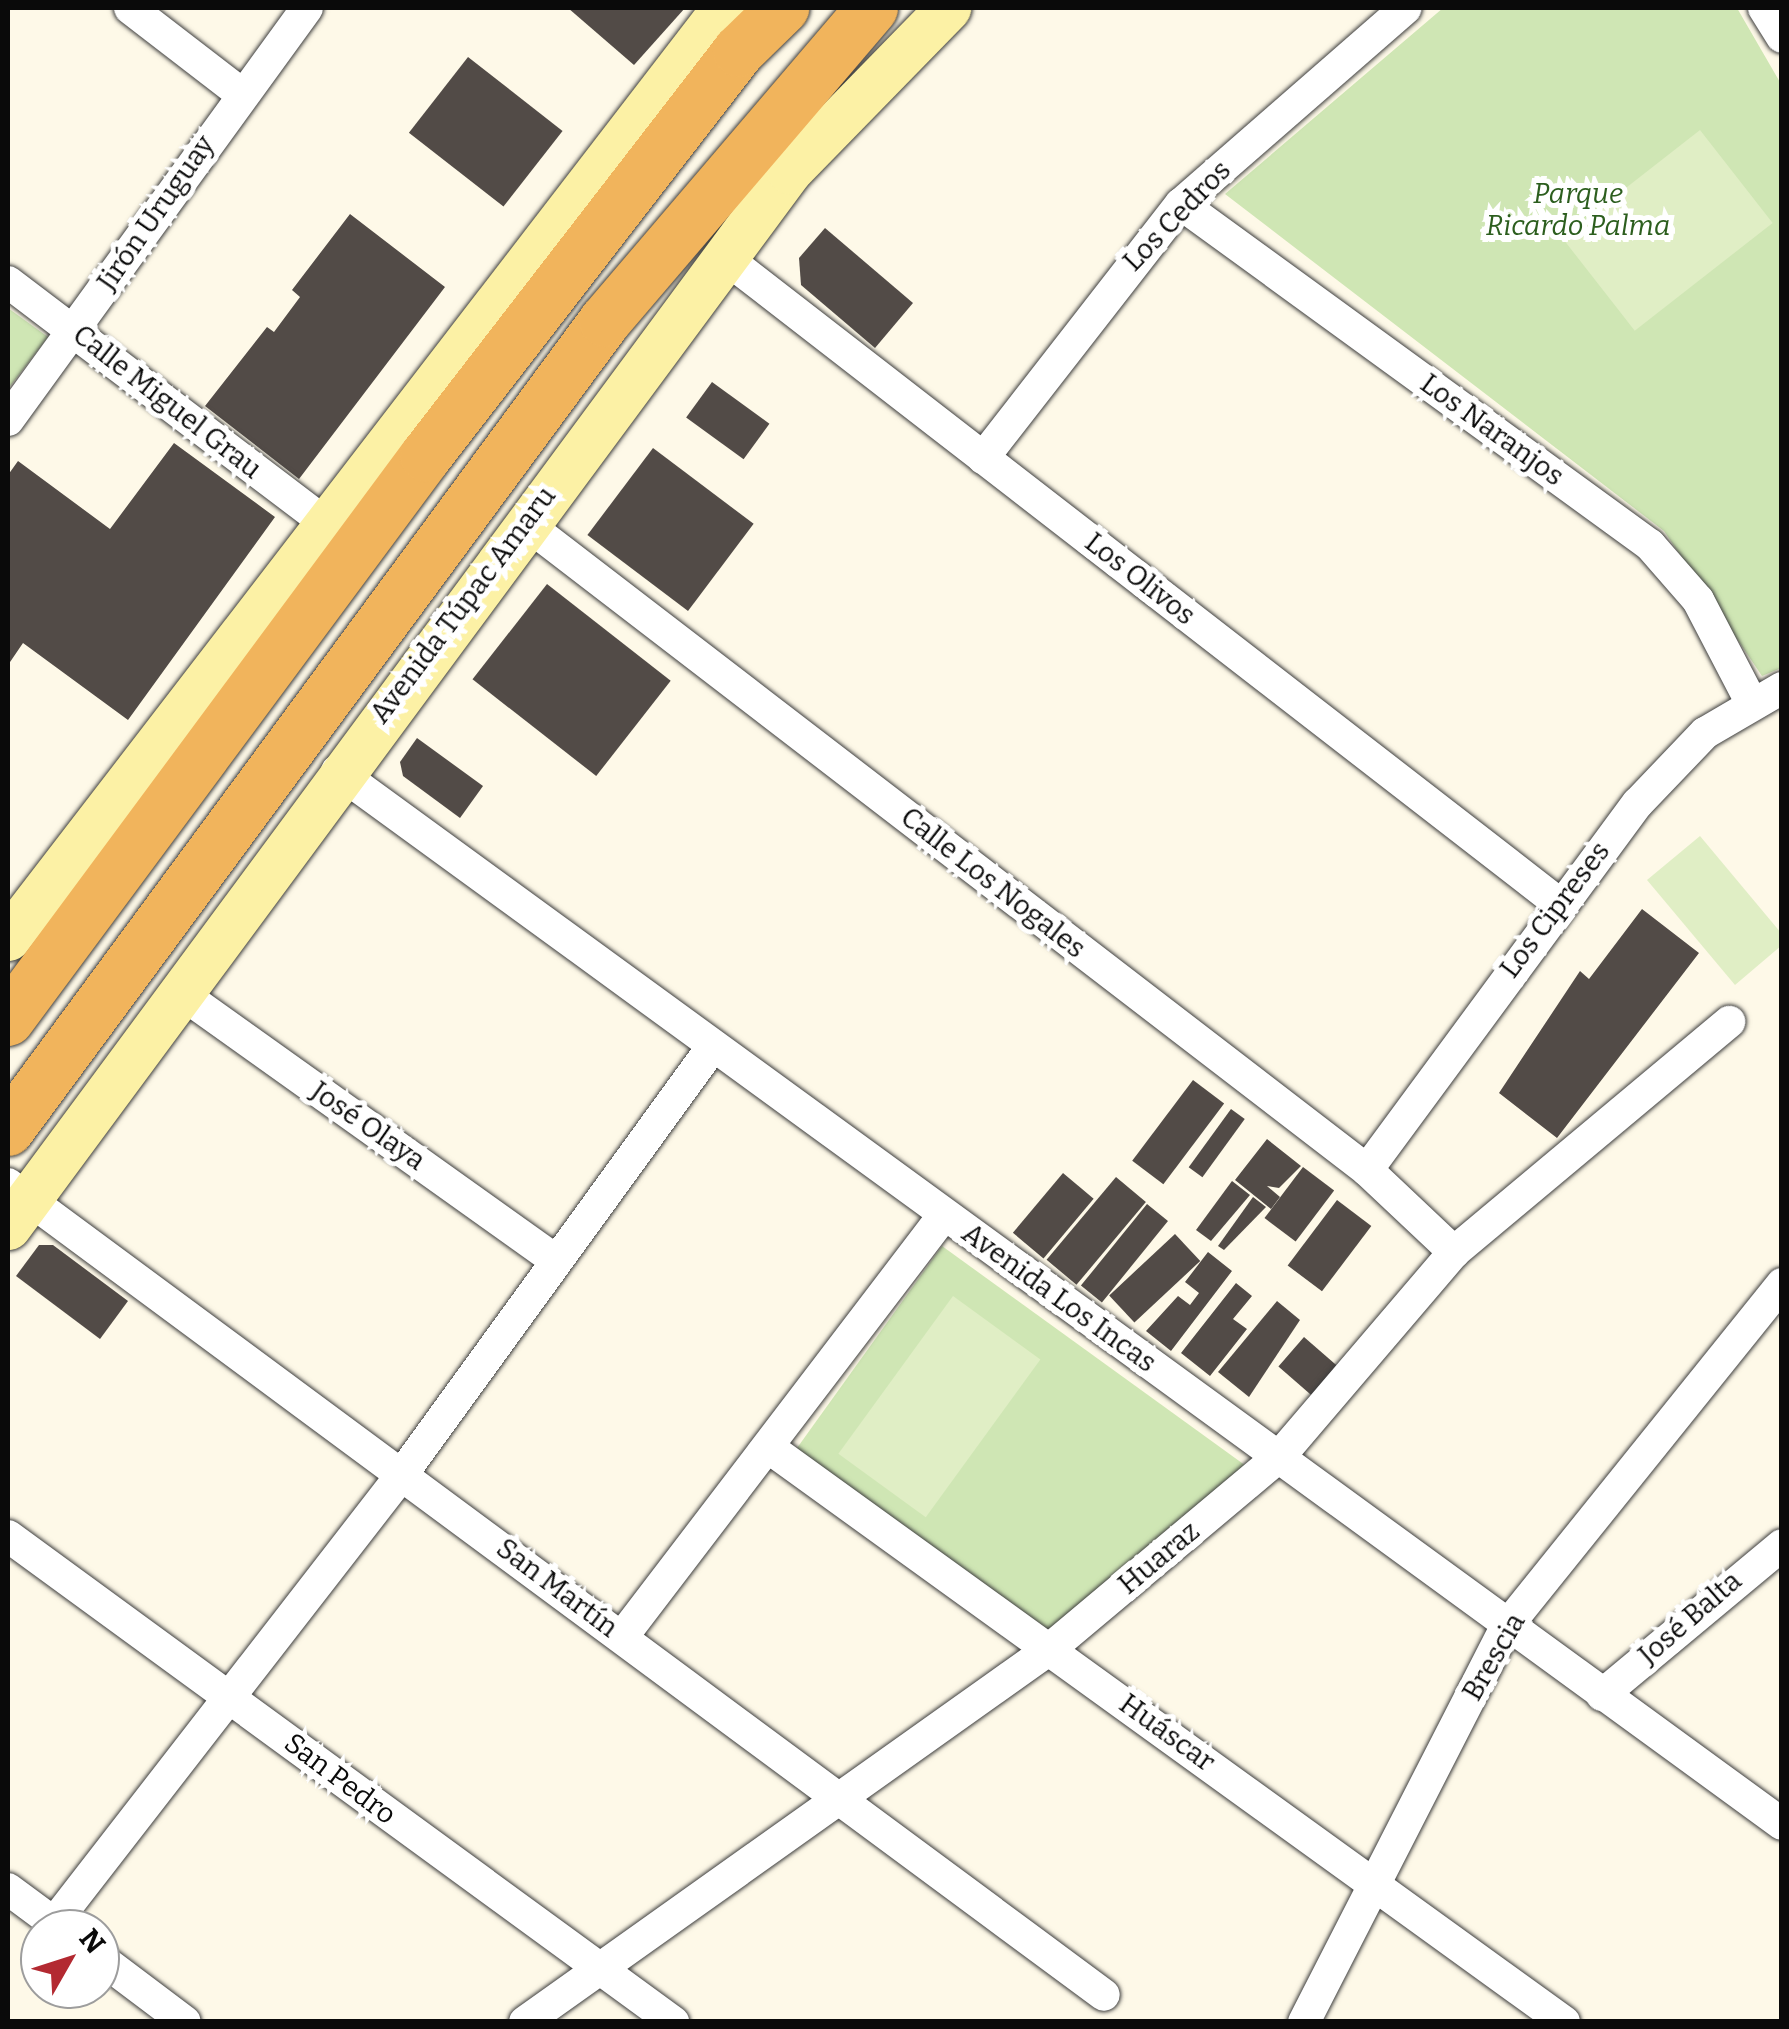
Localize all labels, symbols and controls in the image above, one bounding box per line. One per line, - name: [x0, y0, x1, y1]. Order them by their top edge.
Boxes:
- street label: Jirón Uruguay: [90, 129, 222, 297]
- street label: Los Cedros: [1116, 154, 1238, 278]
- park label: Parque Ricardo Palma: [1486, 177, 1670, 243]
- street label: Calle Miguel Grau: [66, 318, 268, 486]
- street label: Los Naranjos: [1414, 367, 1570, 493]
- street label: Avenida Túpac Amaru: [363, 480, 563, 730]
- street label: Los Olivos: [1078, 526, 1202, 632]
- street label: Calle Los Nogales: [894, 800, 1092, 966]
- street label: Los Cipreses: [1493, 835, 1617, 985]
- street label: José Olaya: [304, 1074, 432, 1178]
- street label: Avenida Los Incas: [955, 1216, 1163, 1380]
- street label: Huaraz: [1112, 1515, 1206, 1601]
- street label: San Martín: [490, 1532, 624, 1644]
- street label: José Balta: [1632, 1564, 1748, 1672]
- street label: Brescia: [1456, 1607, 1532, 1707]
- street label: Huáscar: [1113, 1687, 1221, 1779]
- street label: San Pedro: [278, 1726, 402, 1832]
- north arrow: [20, 1909, 120, 2009]
- text: N: [73, 1922, 112, 1960]

